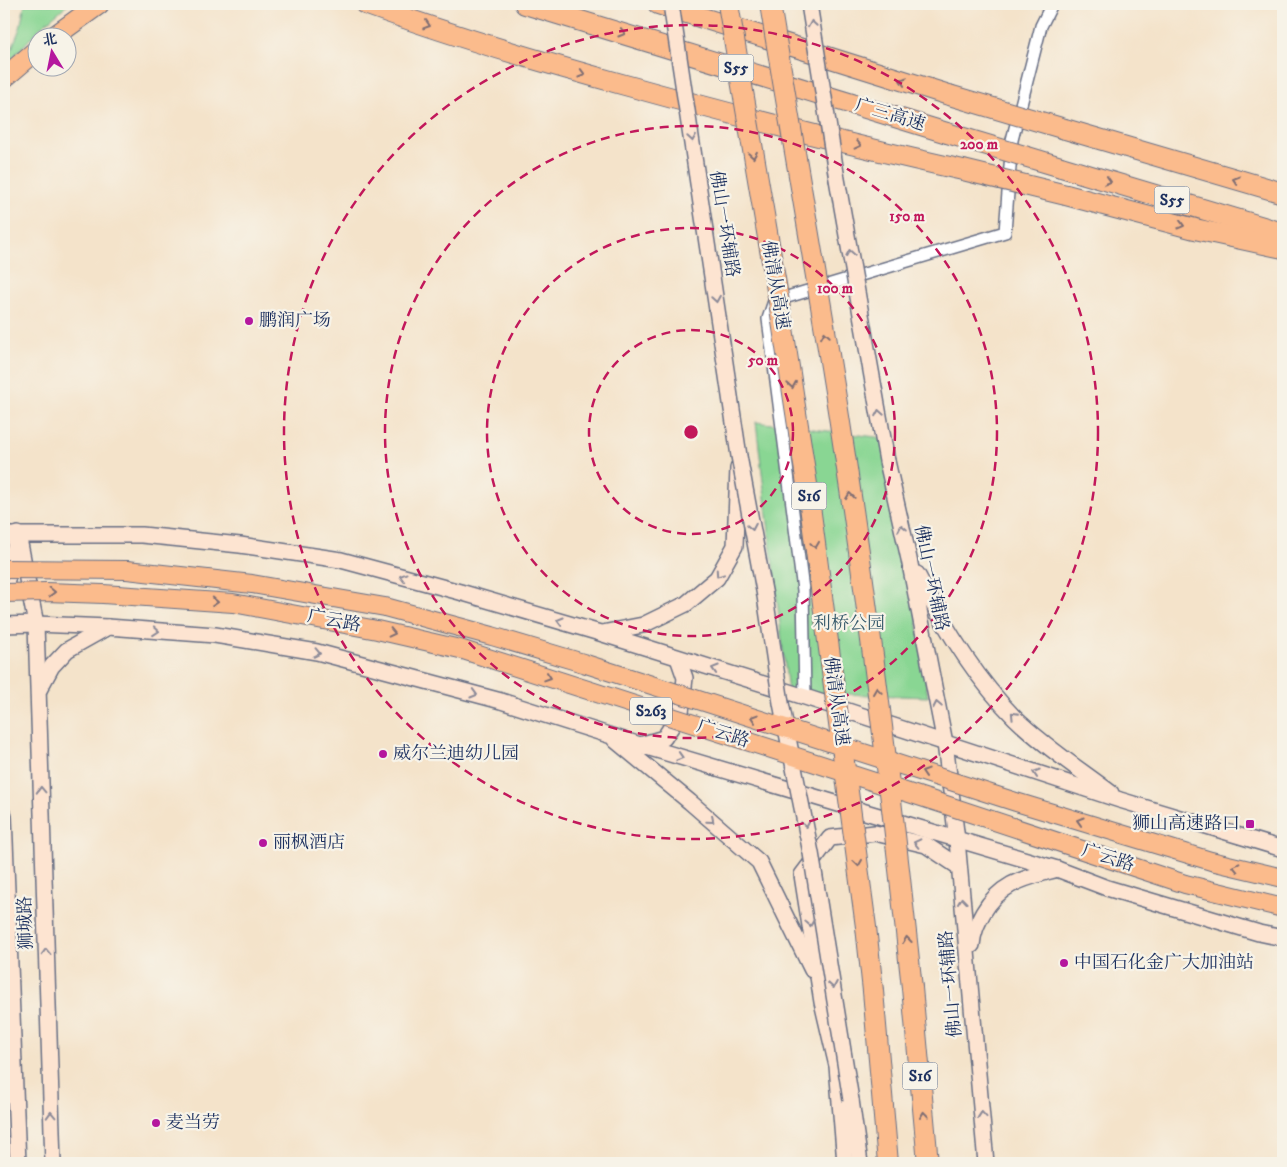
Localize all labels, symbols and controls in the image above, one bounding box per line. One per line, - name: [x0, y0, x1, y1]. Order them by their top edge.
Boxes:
- one-way arrow: [808, 19, 818, 28]
- one-way arrow: [423, 20, 431, 30]
- north arrow: [28, 28, 78, 78]
- one-way arrow: [617, 28, 626, 38]
- text: 北: [41, 30, 58, 50]
- road number: S55: [718, 54, 754, 82]
- one-way arrow: [578, 68, 586, 78]
- one-way arrow: [899, 76, 907, 86]
- street label: 广三高速: [852, 94, 928, 136]
- one-way arrow: [686, 134, 696, 143]
- text: 200 m: [960, 135, 999, 154]
- one-way arrow: [854, 140, 862, 150]
- one-way arrow: [748, 151, 758, 160]
- street label: 佛山一环辅路: [705, 169, 743, 279]
- one-way arrow: [1103, 175, 1111, 185]
- one-way arrow: [1233, 176, 1241, 186]
- road number: S55: [1154, 186, 1190, 214]
- text: 150 m: [889, 207, 925, 226]
- one-way arrow: [1176, 219, 1185, 230]
- street label: 佛清从高速: [756, 239, 794, 331]
- one-way arrow: [846, 249, 856, 257]
- text: 100 m: [817, 279, 854, 298]
- one-way arrow: [710, 296, 721, 304]
- place label: 鹏润广场: [259, 310, 331, 332]
- marker: 鹏润广场: [243, 315, 255, 327]
- one-way arrow: [821, 331, 831, 339]
- text: 50 m: [747, 351, 779, 370]
- one-way arrow: [786, 380, 796, 389]
- one-way arrow: [874, 409, 884, 417]
- centre of rings: [682, 423, 700, 441]
- road number: S16: [792, 482, 826, 510]
- one-way arrow: [845, 491, 856, 499]
- one-way arrow: [746, 522, 757, 531]
- street label: 佛山一环辅路: [909, 523, 953, 633]
- one-way arrow: [897, 524, 908, 533]
- one-way arrow: [809, 542, 820, 550]
- one-way arrow: [716, 568, 725, 578]
- one-way arrow: [399, 572, 408, 583]
- one-way arrow: [49, 587, 57, 597]
- one-way arrow: [211, 596, 219, 607]
- street label: 广云路: [305, 605, 363, 637]
- park label: 利桥公园: [813, 613, 885, 635]
- one-way arrow: [555, 616, 564, 627]
- one-way arrow: [153, 625, 161, 636]
- one-way arrow: [387, 627, 396, 638]
- one-way arrow: [313, 647, 322, 658]
- street label: 佛清从高速: [819, 655, 853, 747]
- one-way arrow: [711, 665, 720, 675]
- one-way arrow: [543, 671, 552, 681]
- one-way arrow: [872, 687, 883, 695]
- one-way arrow: [470, 688, 478, 698]
- road number: S263: [630, 698, 672, 724]
- one-way arrow: [933, 700, 943, 709]
- one-way arrow: [1011, 712, 1020, 721]
- one-way arrow: [750, 713, 758, 723]
- street label: 广云路: [694, 715, 752, 753]
- place label: 威尔兰迪幼儿园: [393, 743, 519, 765]
- marker: 威尔兰迪幼儿园: [377, 748, 389, 760]
- one-way arrow: [675, 751, 684, 761]
- one-way arrow: [921, 768, 930, 778]
- one-way arrow: [1032, 769, 1041, 779]
- one-way arrow: [36, 785, 46, 793]
- place label: 狮山高速路口: [1132, 813, 1240, 835]
- one-way arrow: [705, 814, 714, 823]
- one-way arrow: [1076, 817, 1085, 827]
- marker: 狮山高速路口: [1244, 818, 1256, 830]
- one-way arrow: [800, 820, 810, 829]
- place label: 丽枫酒店: [273, 832, 345, 854]
- marker: 丽枫酒店: [257, 837, 269, 849]
- one-way arrow: [913, 838, 922, 849]
- street label: 广云路: [1079, 839, 1137, 877]
- one-way arrow: [852, 858, 862, 867]
- one-way arrow: [1231, 862, 1240, 873]
- street label: 狮城路: [14, 896, 38, 950]
- one-way arrow: [957, 896, 968, 904]
- one-way arrow: [804, 919, 815, 927]
- street label: 佛山一环辅路: [935, 929, 967, 1039]
- one-way arrow: [902, 935, 913, 943]
- one-way arrow: [41, 948, 51, 956]
- place label: 中国石化金广大加油站: [1074, 952, 1254, 974]
- marker: 中国石化金广大加油站: [1058, 957, 1070, 969]
- one-way arrow: [827, 980, 837, 989]
- road number: S16: [902, 1062, 938, 1090]
- one-way arrow: [46, 1110, 56, 1118]
- one-way arrow: [918, 1110, 929, 1118]
- one-way arrow: [977, 1110, 988, 1118]
- place label: 麦当劳: [166, 1112, 220, 1134]
- marker: 麦当劳: [150, 1117, 162, 1129]

